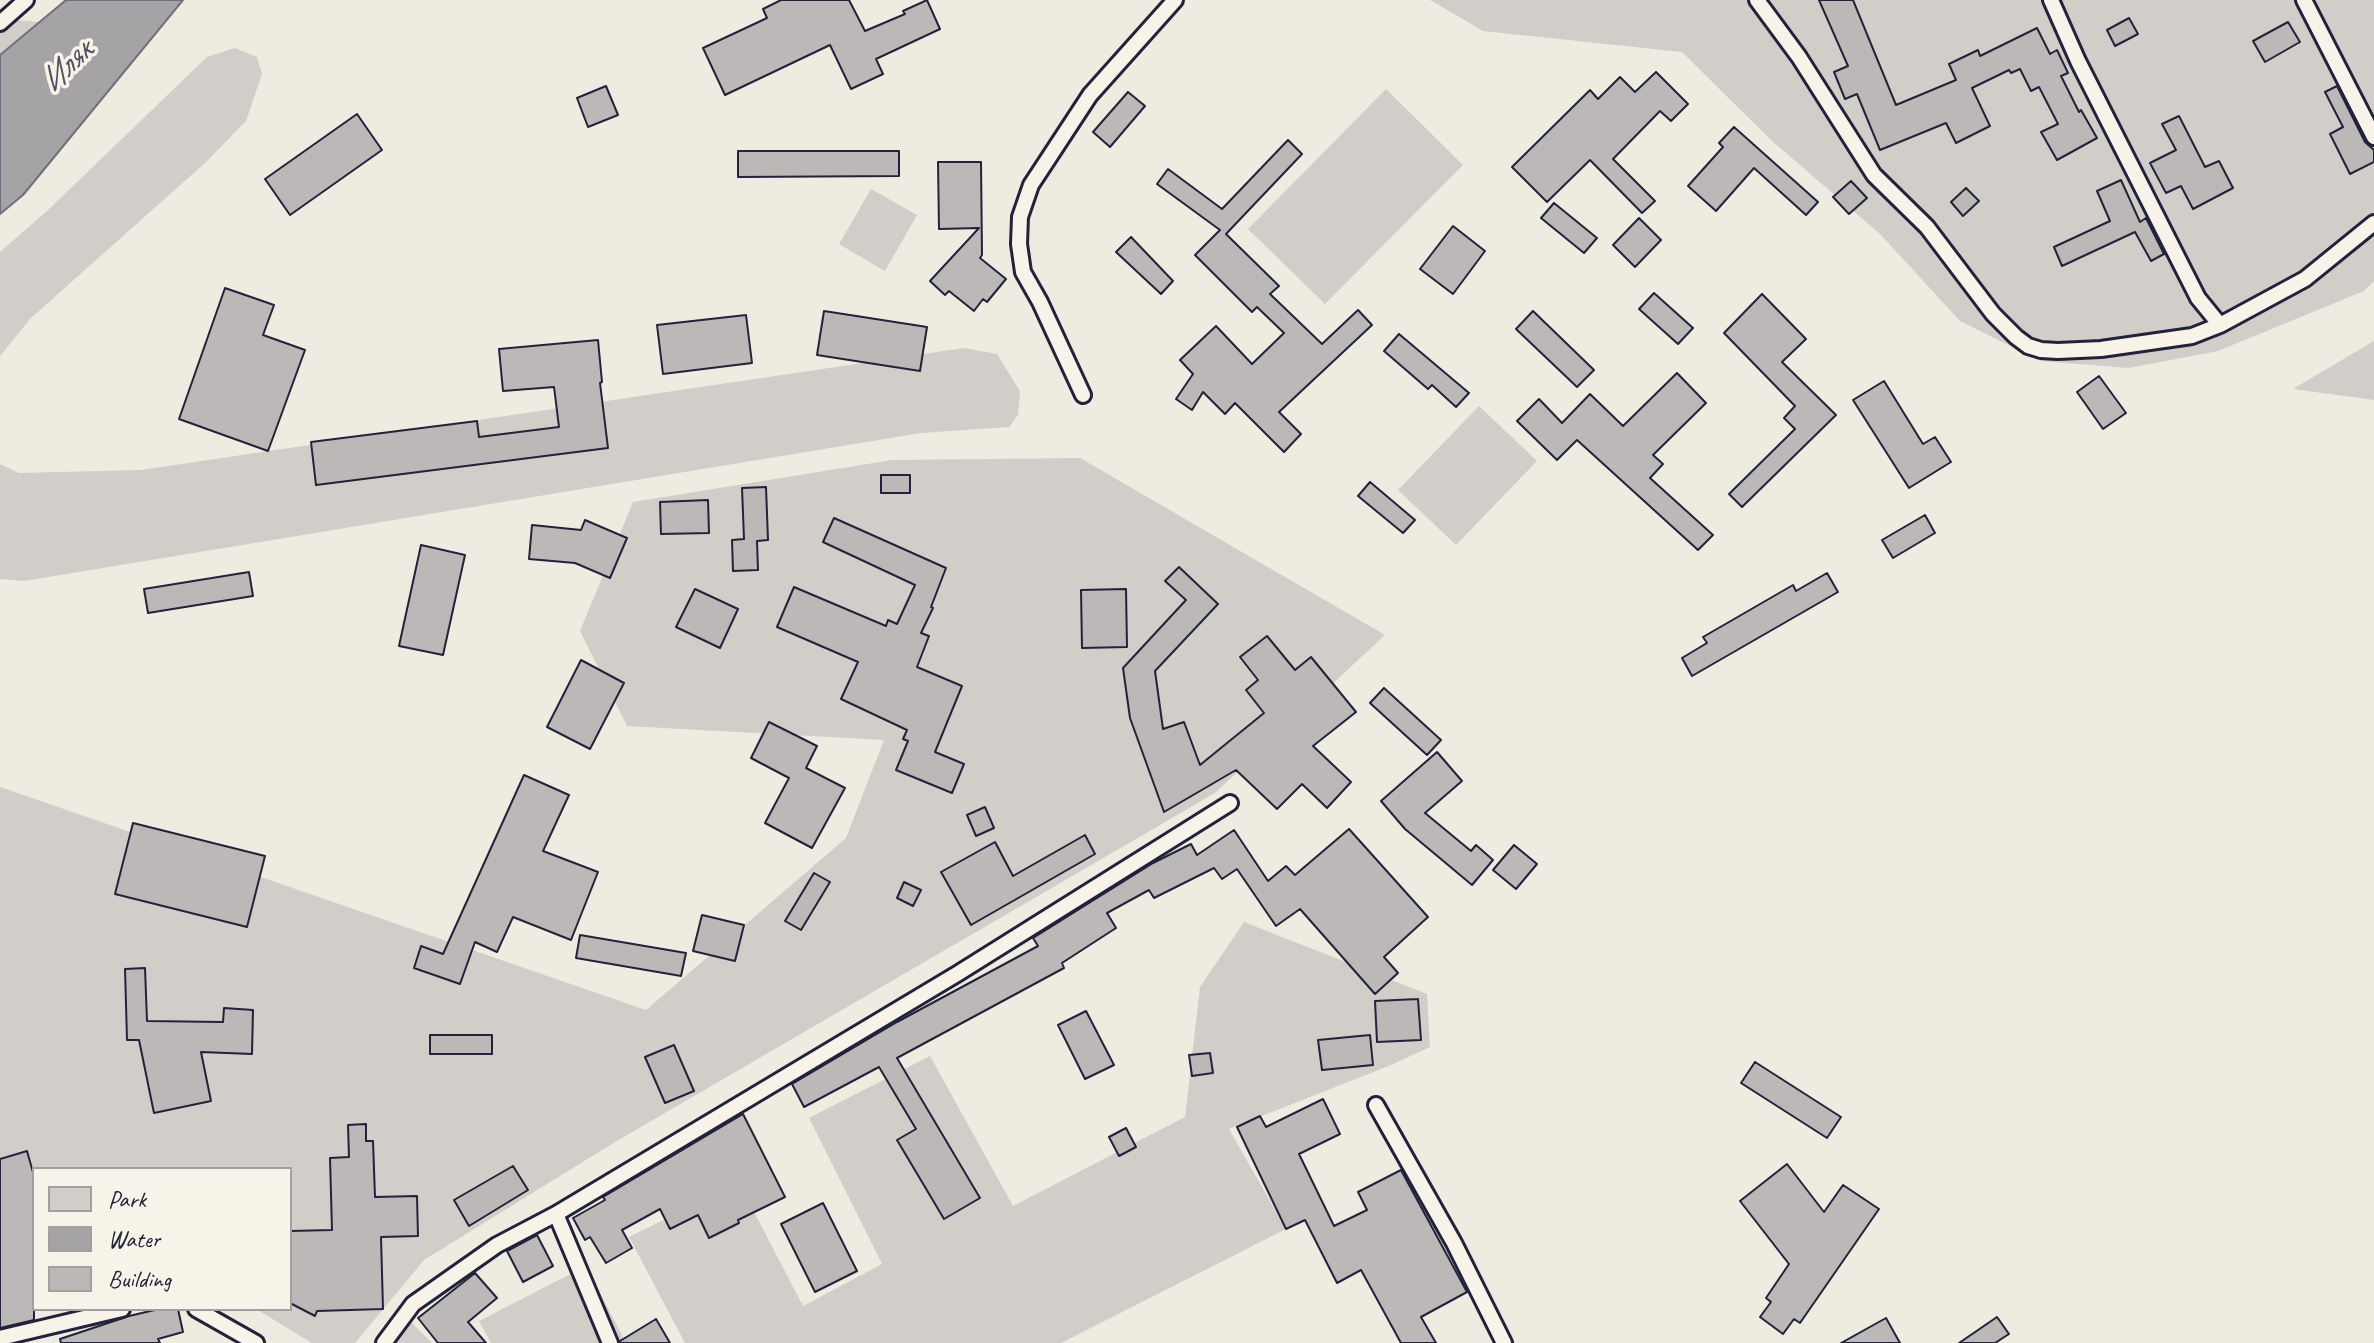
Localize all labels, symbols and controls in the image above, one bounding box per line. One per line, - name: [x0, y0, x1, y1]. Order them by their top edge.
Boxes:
- water label: Иляк: [32, 32, 102, 102]
- legend: [32, 1167, 292, 1311]
- text: Park: [108, 1184, 146, 1214]
- text: Water: [108, 1224, 160, 1254]
- text: Building: [108, 1264, 171, 1294]

